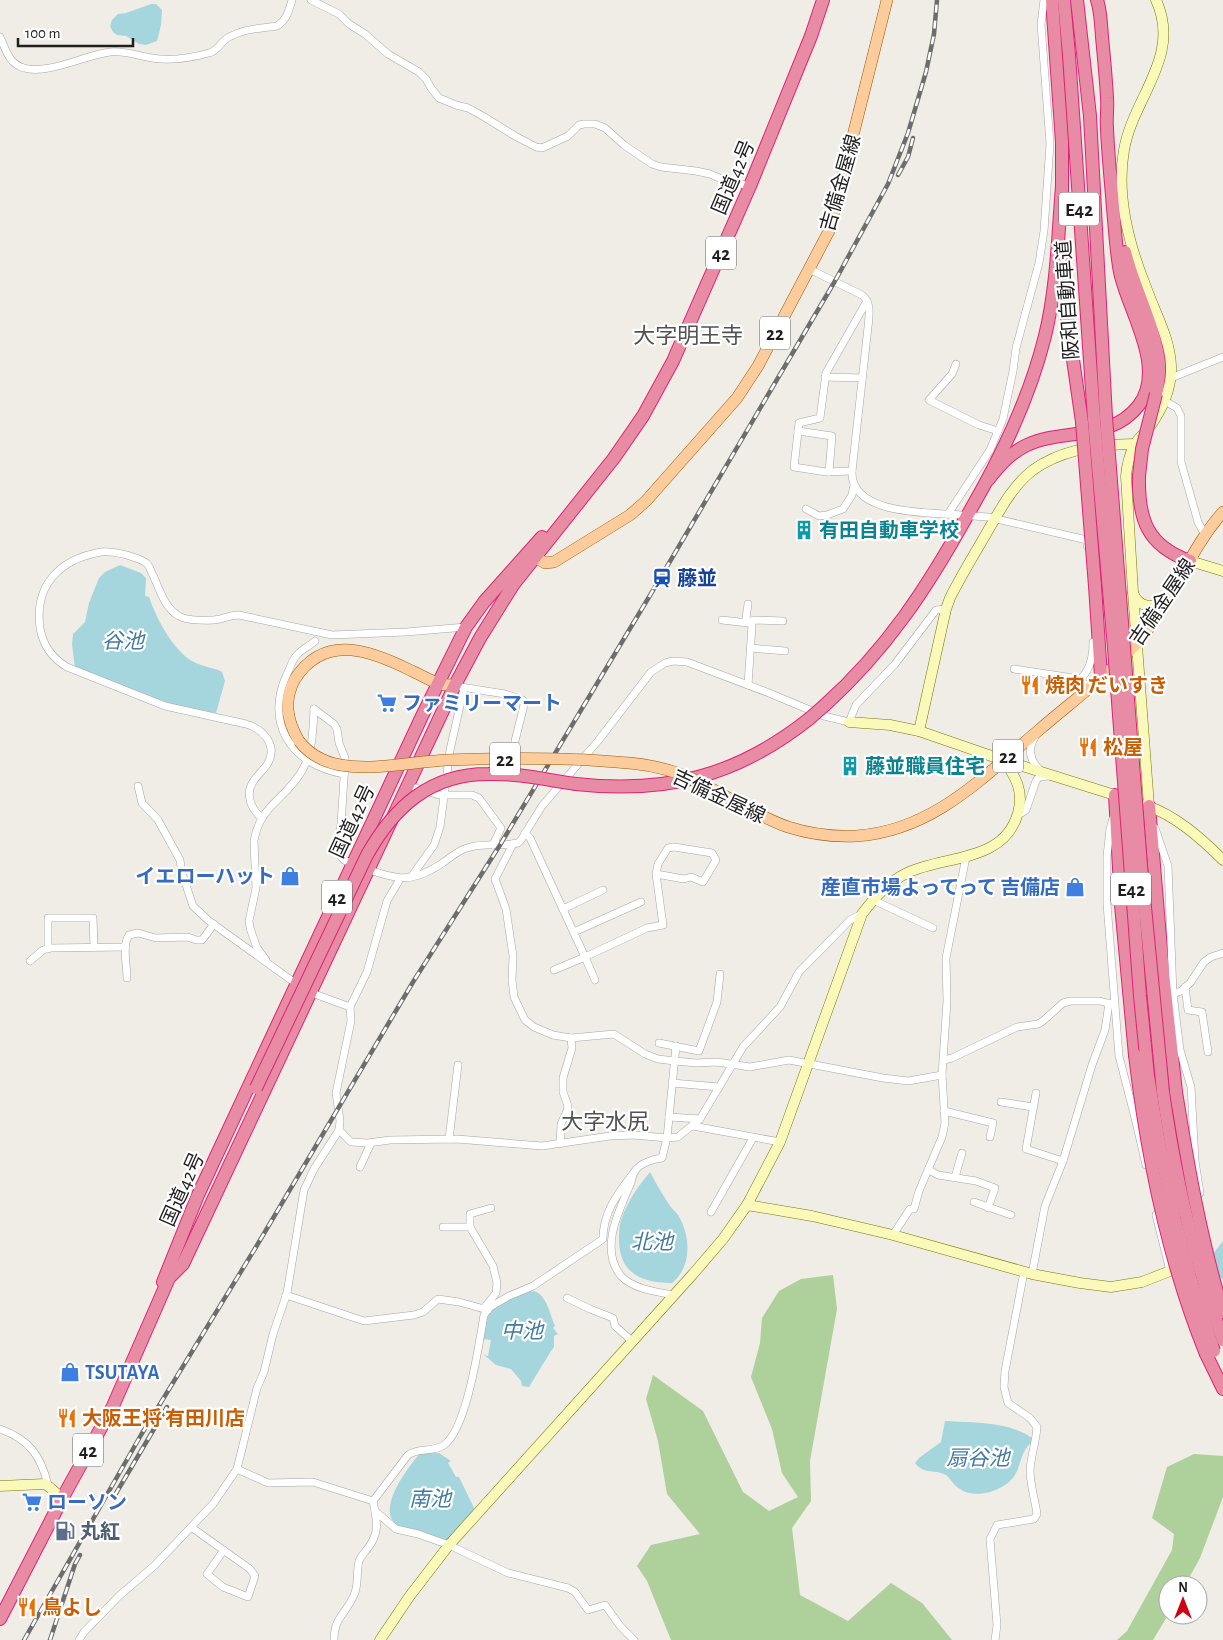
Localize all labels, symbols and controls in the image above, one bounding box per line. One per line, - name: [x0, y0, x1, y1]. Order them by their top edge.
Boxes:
- scale bar: [18, 15, 132, 47]
- text: 100 m: [25, 26, 60, 41]
- street label: 吉備金屋線: [816, 132, 864, 234]
- street label: 国道42号: [708, 137, 759, 218]
- road number: E42: [1059, 192, 1099, 225]
- road number: 42: [706, 237, 736, 270]
- street label: 阪和自動車道: [1053, 239, 1082, 361]
- road number: 22: [760, 316, 790, 349]
- district label: 大字明王寺: [633, 324, 743, 347]
- building icon: 有田自動車学校: [793, 519, 815, 541]
- place label: 有田自動車学校: [819, 519, 959, 541]
- street label: 吉備金屋線: [1125, 554, 1199, 650]
- station icon: 藤並: [651, 567, 673, 589]
- place label: 藤並: [677, 567, 717, 589]
- water label: 谷池: [102, 630, 146, 652]
- restaurant icon: 焼肉 だいすき: [1019, 674, 1041, 696]
- place label: 焼肉 だいすき: [1045, 675, 1168, 696]
- supermarket icon: ファミリーマート: [376, 692, 398, 714]
- place label: ファミリーマート: [402, 694, 562, 714]
- restaurant icon: 松屋: [1077, 736, 1099, 758]
- place label: 松屋: [1103, 737, 1143, 758]
- road number: 22: [993, 739, 1023, 772]
- road number: 22: [490, 742, 520, 776]
- building icon: 藤並職員住宅: [839, 755, 861, 777]
- place label: 藤並職員住宅: [865, 755, 985, 777]
- street label: 吉備金屋線: [669, 765, 769, 827]
- street label: 国道42号: [326, 781, 379, 861]
- shop icon: イエローハット: [279, 865, 301, 887]
- place label: イエローハット: [136, 866, 275, 887]
- road number: E42: [1111, 872, 1151, 906]
- place label: 産直市場よってって 吉備店: [821, 876, 1060, 898]
- shop icon: 産直市場よってって 吉備店: [1064, 876, 1086, 898]
- road number: 42: [322, 880, 352, 914]
- district label: 大字水尻: [561, 1110, 649, 1133]
- street label: 国道42号: [157, 1149, 208, 1229]
- water label: 北池: [631, 1231, 675, 1253]
- water label: 中池: [501, 1320, 545, 1342]
- shop icon: TSUTAYA: [59, 1361, 81, 1383]
- place label: TSUTAYA: [85, 1363, 159, 1383]
- restaurant icon: 大阪王将 有田川店: [56, 1407, 78, 1429]
- place label: 大阪王将 有田川店: [82, 1408, 245, 1429]
- road number: 42: [73, 1434, 103, 1466]
- water label: 扇谷池: [947, 1447, 1011, 1469]
- water label: 南池: [409, 1488, 453, 1510]
- supermarket icon: ローソン: [21, 1491, 43, 1513]
- place label: ローソン: [47, 1493, 127, 1513]
- fuel station icon: 丸紅: [54, 1520, 76, 1542]
- place label: 丸紅: [80, 1521, 120, 1542]
- north arrow: [1158, 1575, 1208, 1625]
- text: N: [1178, 1581, 1188, 1595]
- restaurant icon: 鳥よし: [16, 1596, 38, 1618]
- place label: 鳥よし: [42, 1596, 102, 1618]

